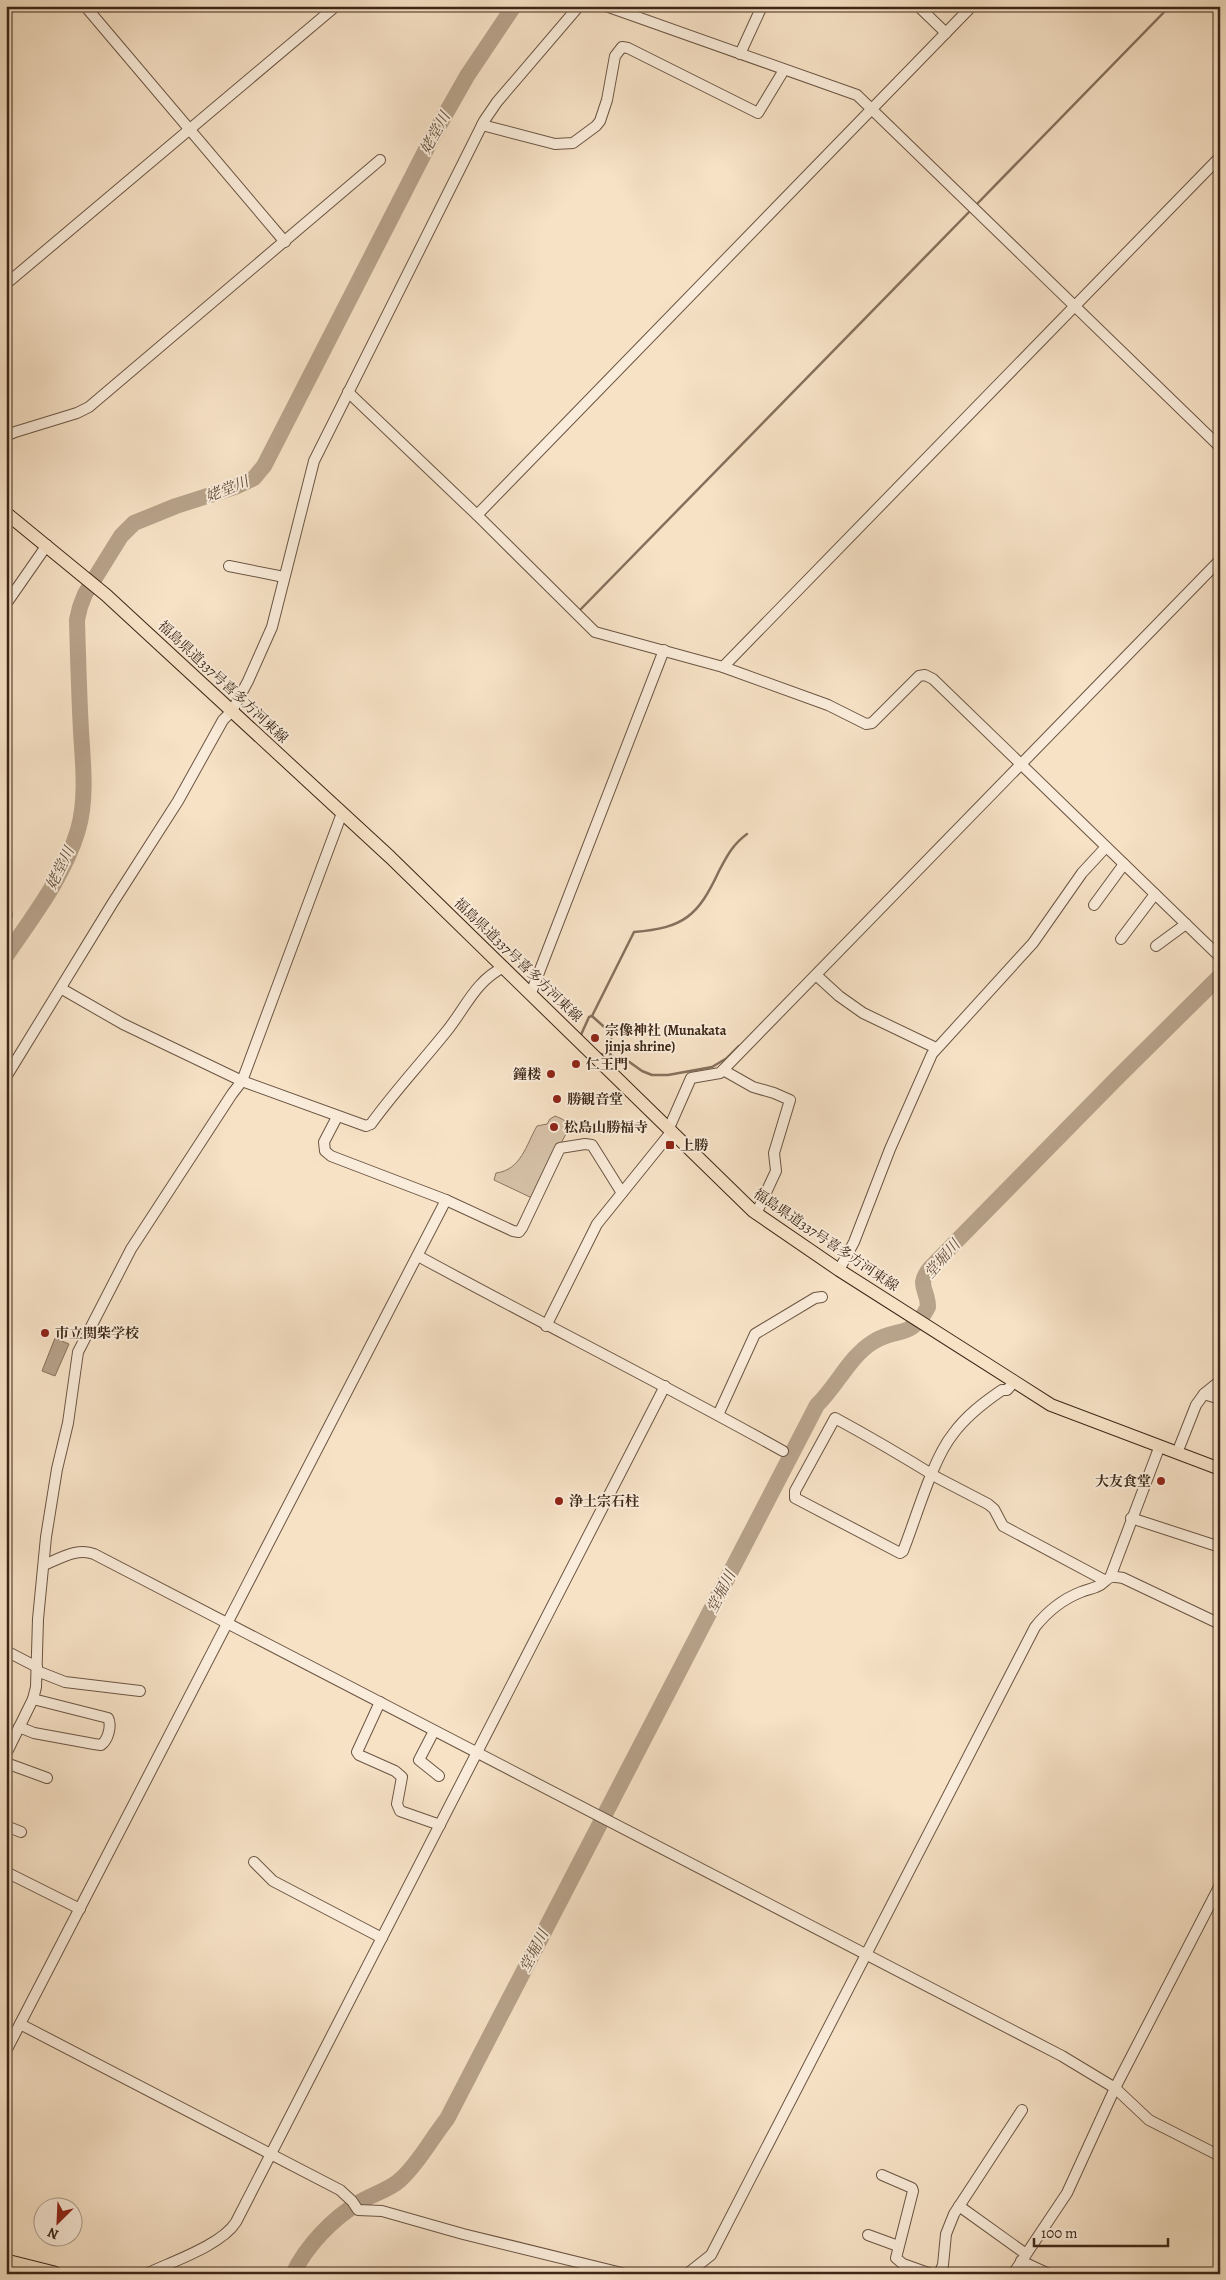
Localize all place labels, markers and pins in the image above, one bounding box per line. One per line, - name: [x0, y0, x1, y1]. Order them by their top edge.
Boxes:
- place label: 宗像神社 (Munakata jinja shrine): [605, 1021, 727, 1056]
- marker: 宗像神社 (Munakata jinja shrine): [589, 1032, 601, 1044]
- place label: 仁王門: [586, 1055, 628, 1074]
- marker: 仁王門: [570, 1058, 582, 1070]
- place label: 鐘楼: [513, 1065, 541, 1084]
- marker: 鐘楼: [545, 1068, 557, 1080]
- place label: 勝観音堂: [567, 1090, 623, 1109]
- marker: 勝観音堂: [551, 1093, 563, 1105]
- place label: 松島山勝福寺: [564, 1118, 648, 1137]
- marker: 松島山勝福寺: [548, 1121, 560, 1133]
- place label: 上勝: [680, 1136, 709, 1155]
- marker: 上勝: [664, 1139, 676, 1151]
- place label: 市立関柴学校: [55, 1324, 139, 1343]
- marker: 市立関柴学校: [39, 1327, 51, 1339]
- place label: 大友食堂: [1095, 1472, 1151, 1491]
- marker: 大友食堂: [1155, 1475, 1167, 1487]
- place label: 浄土宗石柱: [569, 1492, 639, 1511]
- marker: 浄土宗石柱: [553, 1495, 565, 1507]

